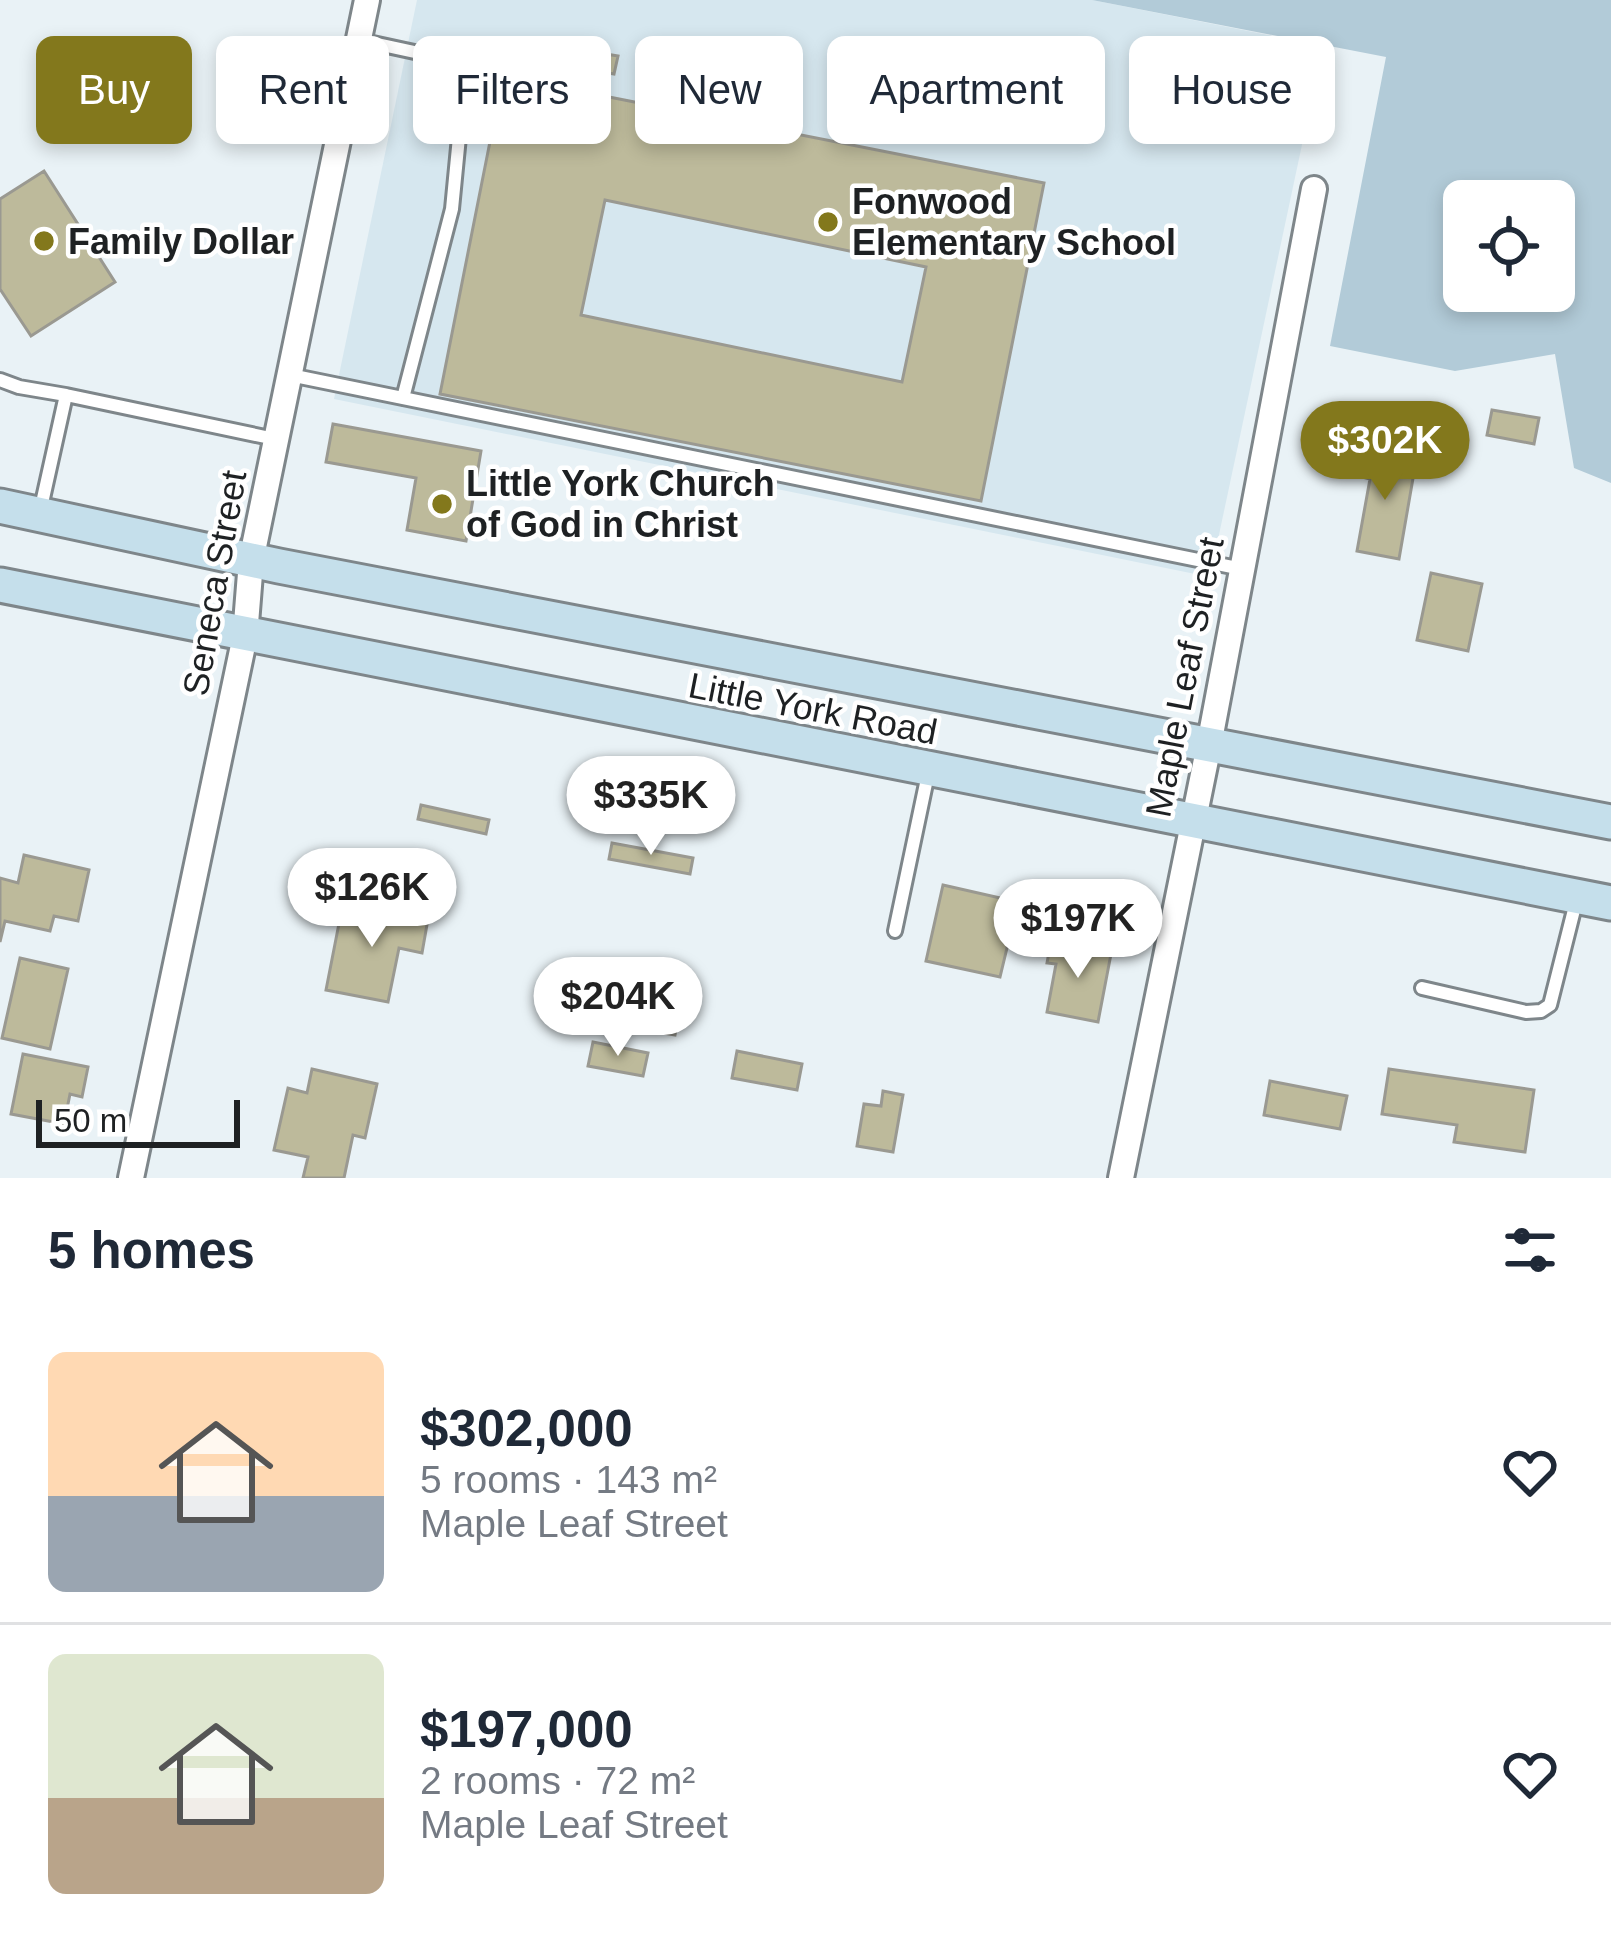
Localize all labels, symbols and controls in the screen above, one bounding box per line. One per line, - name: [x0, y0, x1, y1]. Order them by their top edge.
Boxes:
- chip: Buy: [36, 36, 192, 144]
- chip: Rent: [216, 36, 389, 144]
- chip: Filters: [413, 36, 611, 144]
- chip: New: [635, 36, 803, 144]
- chip: Apartment: [827, 36, 1105, 144]
- chip: House: [1129, 36, 1335, 144]
- map controls: [1443, 180, 1575, 312]
- button: locate: [1443, 180, 1575, 312]
- place label: Fonwood Elementary School: [852, 181, 1176, 263]
- marker: Fonwood Elementary School: [815, 209, 841, 235]
- place label: Family Dollar: [68, 221, 294, 262]
- marker: Family Dollar: [31, 228, 57, 254]
- pin: $302K: [1301, 401, 1469, 503]
- text: $302K: [1328, 418, 1442, 461]
- place label: Little York Church of God in Christ: [466, 463, 775, 545]
- street label: Seneca Street: [174, 467, 254, 699]
- marker: Little York Church of God in Christ: [429, 491, 455, 517]
- street label: Maple Leaf Street: [1137, 534, 1232, 820]
- street label: Little York Road: [685, 664, 941, 753]
- pin: $335K: [567, 756, 735, 858]
- text: $335K: [594, 773, 708, 816]
- pin: $126K: [288, 848, 456, 950]
- text: $126K: [315, 865, 429, 908]
- pin: $197K: [994, 879, 1162, 981]
- text: $197K: [1021, 896, 1135, 939]
- pin: $204K: [534, 957, 702, 1059]
- text: $204K: [561, 974, 675, 1017]
- scale bar: [36, 1094, 240, 1147]
- text: 50 m: [54, 1102, 127, 1139]
- icon: filters: [1497, 1217, 1563, 1283]
- text: 5 homes: [48, 1222, 255, 1279]
- icon: home: [144, 1400, 288, 1544]
- text: $302,000: [420, 1400, 633, 1457]
- icon: heart: [1497, 1439, 1563, 1505]
- text: 5 rooms · 143 m²: [420, 1458, 717, 1501]
- text: Maple Leaf Street: [420, 1502, 728, 1545]
- text: $197,000: [420, 1701, 633, 1758]
- icon: home: [144, 1702, 288, 1846]
- icon: heart: [1497, 1741, 1563, 1807]
- text: 2 rooms · 72 m²: [420, 1759, 695, 1802]
- text: Maple Leaf Street: [420, 1803, 728, 1846]

